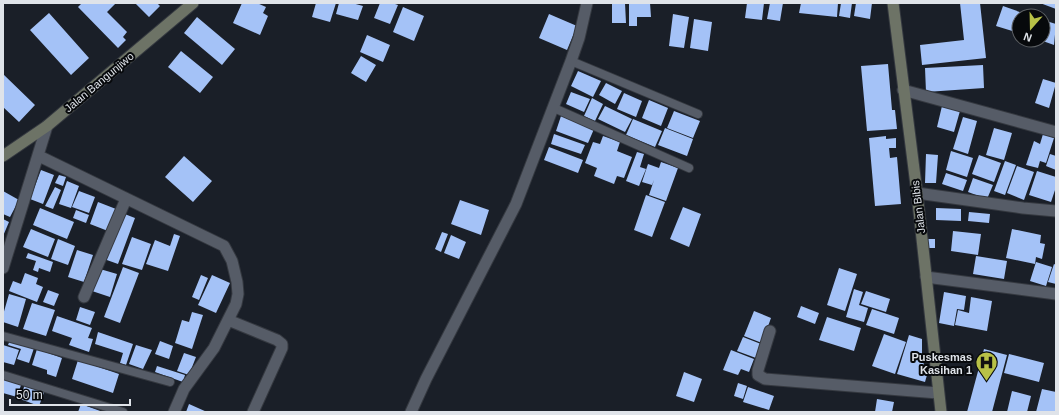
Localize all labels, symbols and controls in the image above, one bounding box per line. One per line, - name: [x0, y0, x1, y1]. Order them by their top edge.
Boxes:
- north arrow: [1011, 8, 1051, 48]
- text: N: [1022, 30, 1033, 44]
- street label: Jalan Bangunjiwo: [62, 50, 136, 114]
- street label: Jalan Bibis: [909, 179, 927, 234]
- hospital icon: Puskesmas Kasihan 1: [974, 350, 1000, 383]
- place label: Puskesmas Kasihan 1: [911, 351, 972, 376]
- scale bar: [10, 381, 130, 407]
- text: 50 m: [16, 388, 43, 402]

